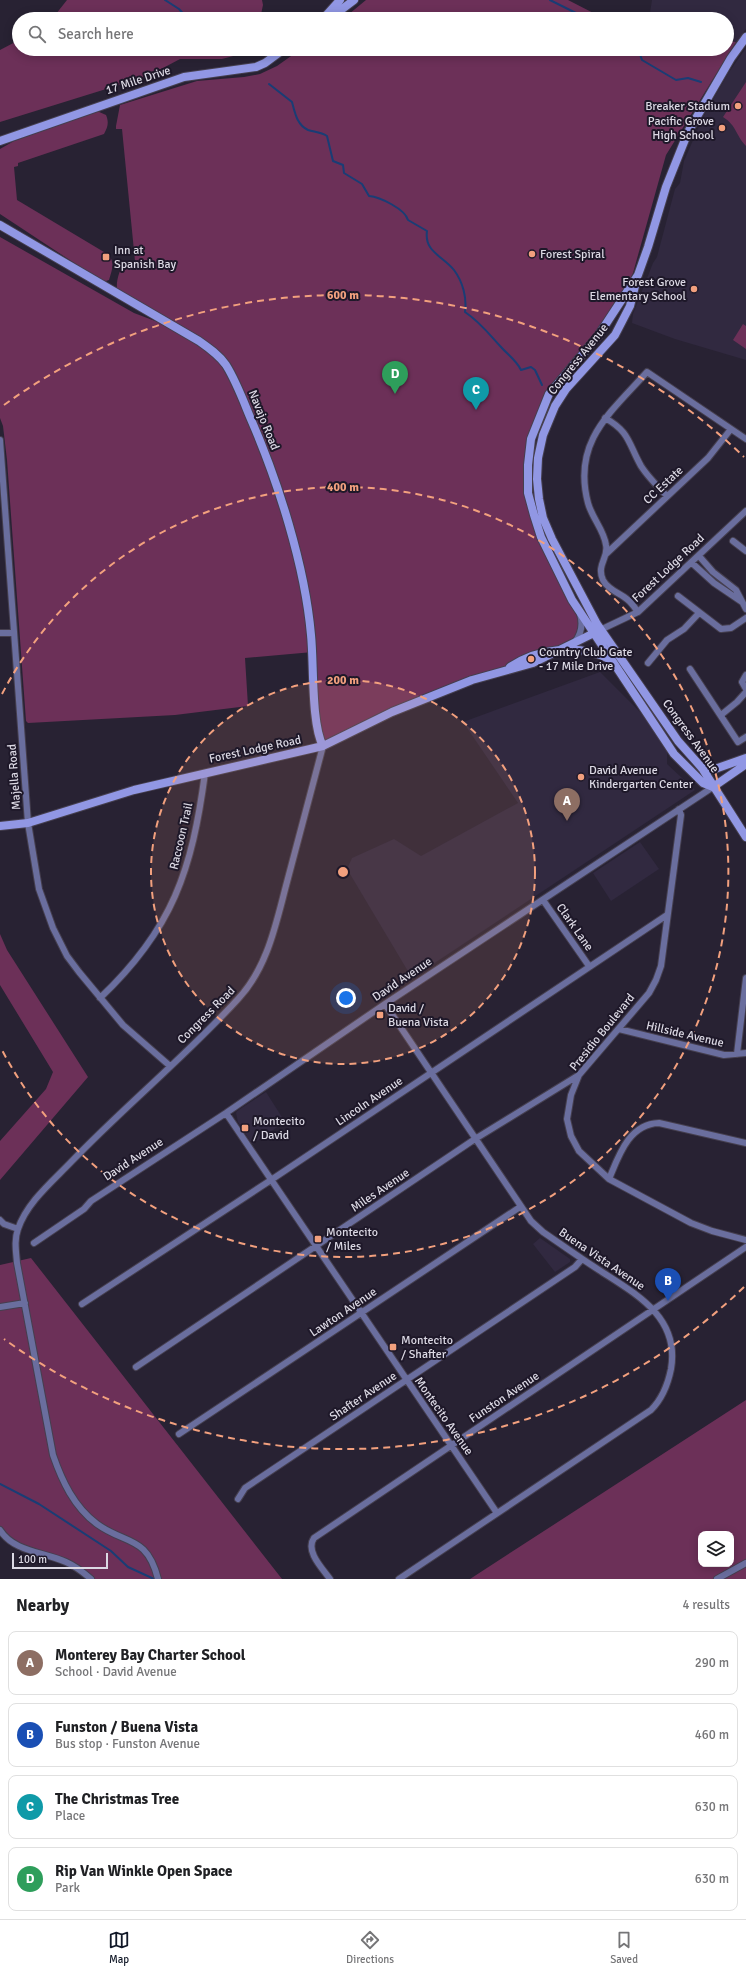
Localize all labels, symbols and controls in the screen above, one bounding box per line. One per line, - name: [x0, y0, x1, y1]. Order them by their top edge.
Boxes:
- search box: [12, 12, 734, 56]
- icon: search: [26, 23, 48, 45]
- text: Search here: [58, 25, 134, 43]
- street label: 17 Mile Drive: [104, 63, 173, 98]
- place label: Breaker Stadium: [645, 99, 730, 114]
- marker: Breaker Stadium: [733, 101, 743, 111]
- place label: Pacific Grove High School: [648, 114, 714, 143]
- marker: Pacific Grove High School: [717, 123, 727, 133]
- place label: Inn at Spanish Bay: [114, 243, 177, 272]
- place label: Forest Spiral: [540, 247, 605, 262]
- marker: Forest Spiral: [527, 249, 537, 259]
- marker: Inn at Spanish Bay: [101, 252, 111, 262]
- place label: Forest Grove Elementary School: [590, 275, 686, 304]
- marker: Forest Grove Elementary School: [689, 284, 699, 294]
- text: 600 m: [327, 288, 359, 303]
- street label: Congress Avenue: [545, 321, 612, 398]
- pin: D: [382, 361, 408, 394]
- pin: C: [463, 377, 489, 410]
- street label: Navajo Road: [245, 388, 282, 452]
- street label: CC Estate: [640, 463, 686, 508]
- text: 400 m: [327, 480, 359, 495]
- street label: Forest Lodge Road: [629, 531, 708, 606]
- place label: Country Club Gate - 17 Mile Drive: [539, 645, 633, 674]
- marker: Country Club Gate - 17 Mile Drive: [526, 654, 536, 664]
- text: 200 m: [327, 673, 359, 688]
- street label: Congress Avenue: [659, 697, 722, 776]
- street label: Forest Lodge Road: [208, 732, 302, 767]
- street label: Majella Road: [5, 743, 24, 811]
- place label: David Avenue Kindergarten Center: [589, 763, 694, 792]
- marker: David Avenue Kindergarten Center: [576, 772, 586, 782]
- pin: A: [554, 788, 580, 821]
- street label: Raccoon Trail: [166, 801, 197, 871]
- centre of rings: [336, 865, 350, 879]
- street label: Clark Lane: [553, 901, 596, 954]
- street label: David Avenue: [370, 954, 435, 1005]
- street label: Congress Road: [174, 983, 238, 1047]
- your location: [336, 988, 356, 1008]
- street label: Presidio Boulevard: [567, 991, 638, 1074]
- place label: David / Buena Vista: [388, 1001, 449, 1030]
- marker: David / Buena Vista: [375, 1010, 385, 1020]
- street label: Hillside Avenue: [645, 1018, 725, 1051]
- street label: Lincoln Avenue: [333, 1073, 406, 1129]
- place label: Montecito / David: [253, 1114, 305, 1143]
- marker: Montecito / David: [240, 1123, 250, 1133]
- street label: David Avenue: [100, 1134, 166, 1184]
- street label: Miles Avenue: [348, 1165, 413, 1216]
- place label: Montecito / Miles: [326, 1225, 378, 1254]
- street label: Buena Vista Avenue: [556, 1225, 648, 1294]
- marker: Montecito / Miles: [313, 1234, 323, 1244]
- pin: B: [655, 1268, 681, 1301]
- street label: Lawton Avenue: [307, 1284, 380, 1340]
- place label: Montecito / Shafter: [401, 1333, 453, 1362]
- marker: Montecito / Shafter: [388, 1342, 398, 1352]
- street label: Shafter Avenue: [327, 1368, 400, 1424]
- street label: Funston Avenue: [466, 1368, 542, 1426]
- street label: Montecito Avenue: [411, 1374, 476, 1458]
- map controls: [698, 1531, 734, 1567]
- button: layers: [698, 1531, 734, 1567]
- scale bar: [12, 1551, 108, 1570]
- text: 100 m: [18, 1553, 47, 1566]
- text: Nearby: [16, 1595, 69, 1616]
- text: 4 results: [682, 1597, 730, 1613]
- text: Monterey Bay Charter School: [55, 1646, 245, 1664]
- text: A: [26, 1655, 34, 1671]
- text: 290 m: [695, 1655, 729, 1671]
- text: School · David Avenue: [55, 1664, 177, 1680]
- text: Funston / Buena Vista: [55, 1718, 198, 1736]
- text: B: [26, 1727, 34, 1743]
- text: 460 m: [695, 1727, 729, 1743]
- text: Bus stop · Funston Avenue: [55, 1736, 200, 1752]
- text: The Christmas Tree: [55, 1790, 179, 1808]
- text: C: [26, 1799, 34, 1815]
- text: 630 m: [695, 1799, 729, 1815]
- text: Place: [55, 1808, 85, 1824]
- text: Rip Van Winkle Open Space: [55, 1862, 233, 1880]
- text: D: [26, 1871, 34, 1887]
- text: 630 m: [695, 1871, 729, 1887]
- text: Park: [55, 1880, 80, 1896]
- tab: Map: [108, 1929, 130, 1966]
- tab: Directions: [346, 1929, 394, 1966]
- tab: Saved: [610, 1929, 638, 1966]

